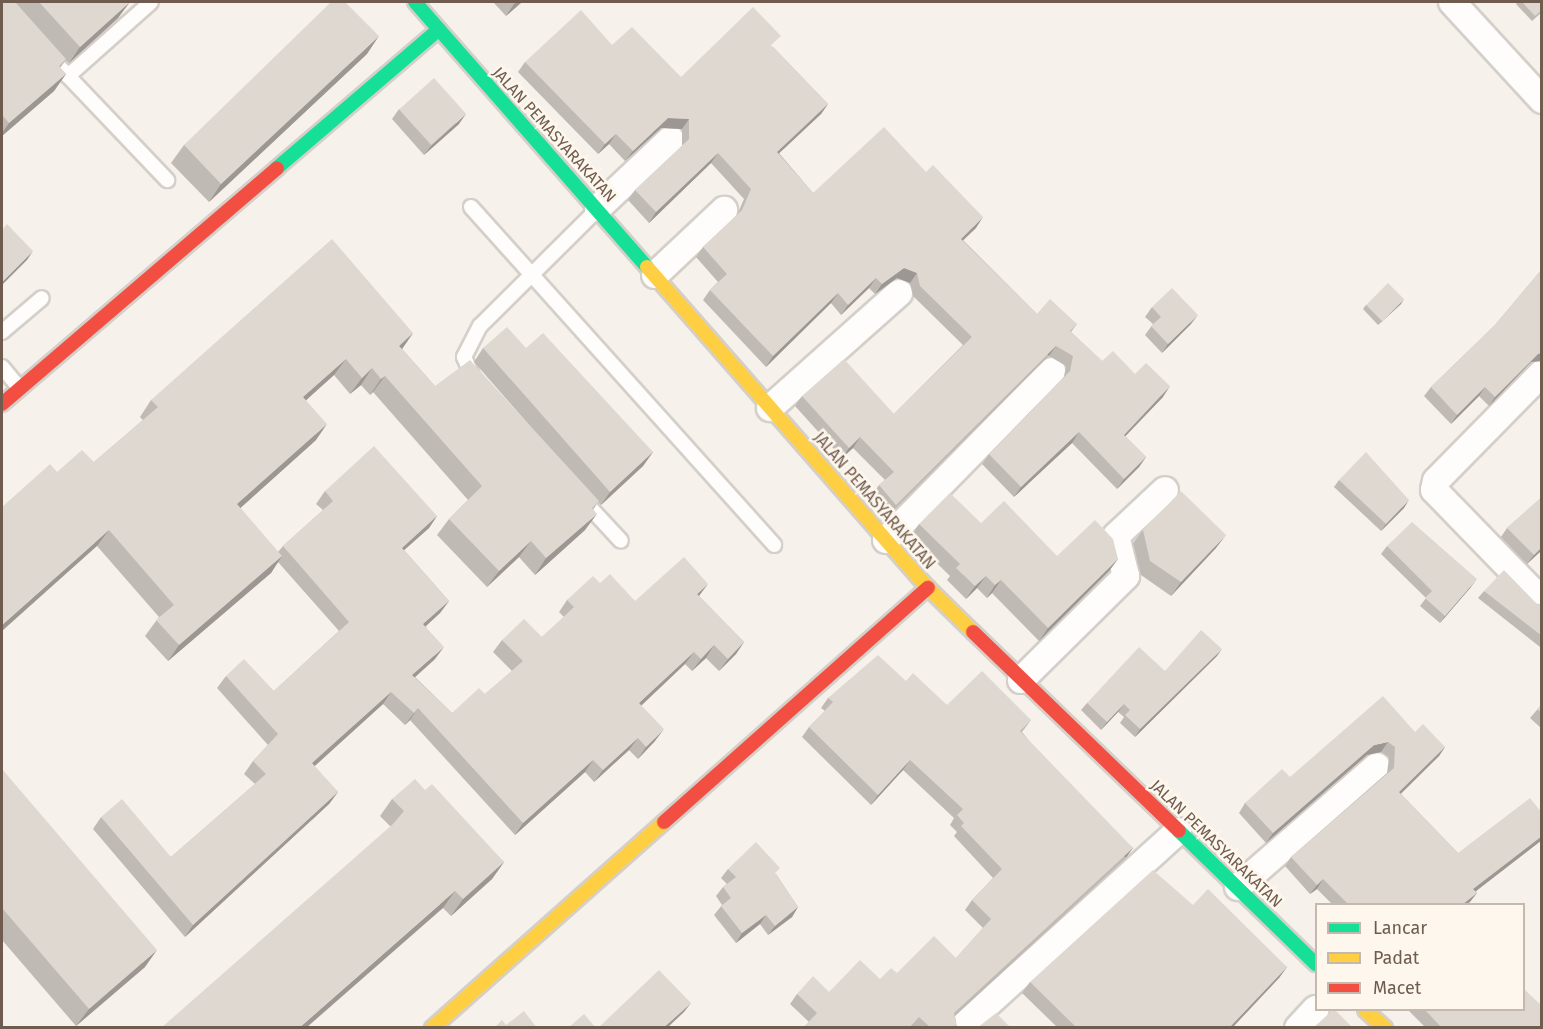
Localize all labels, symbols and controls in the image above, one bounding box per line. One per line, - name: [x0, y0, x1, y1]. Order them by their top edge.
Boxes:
- street label: JALAN PEMASYARAKATAN: [488, 63, 620, 207]
- street label: JALAN PEMASYARAKATAN: [809, 428, 939, 574]
- street label: JALAN PEMASYARAKATAN: [1146, 776, 1286, 912]
- legend: [1315, 903, 1525, 1011]
- text: Lancar: [1373, 917, 1427, 939]
- text: Padat: [1373, 947, 1419, 969]
- text: Macet: [1373, 977, 1421, 999]

